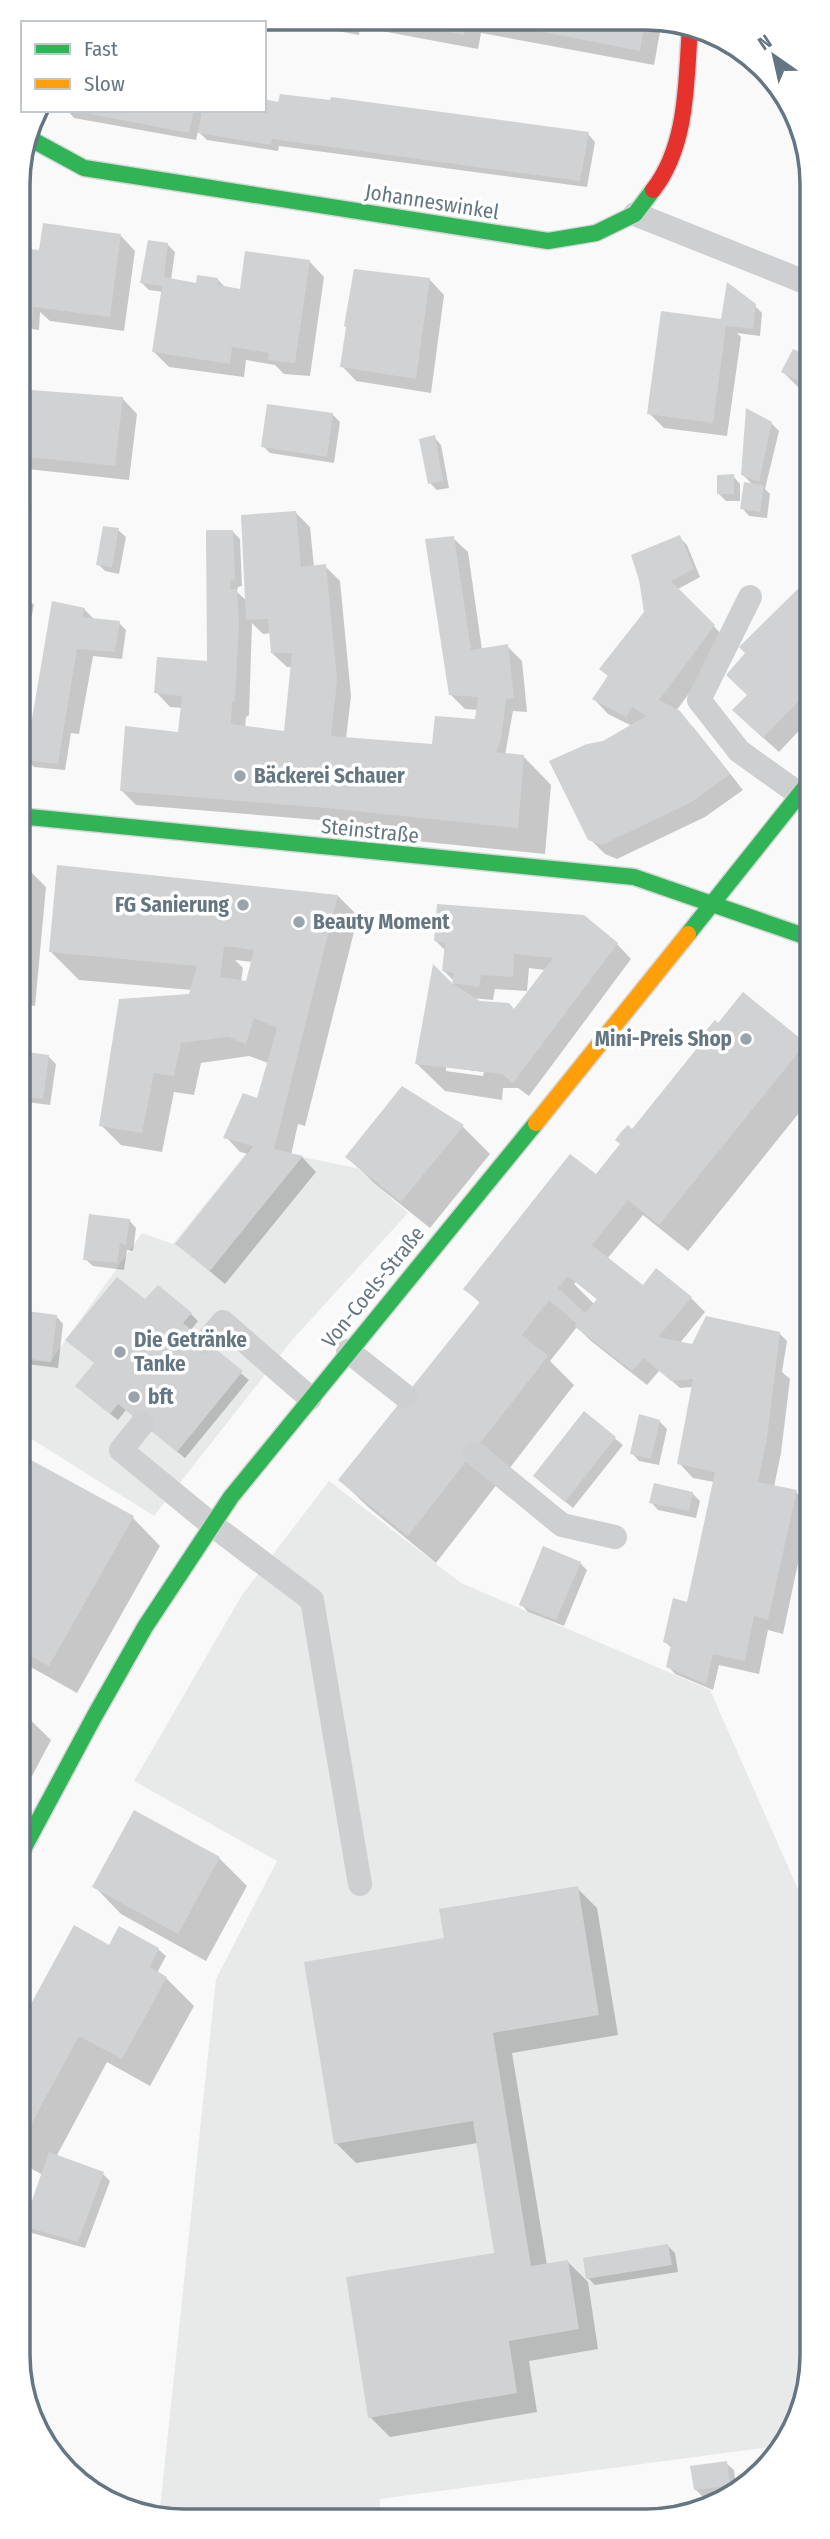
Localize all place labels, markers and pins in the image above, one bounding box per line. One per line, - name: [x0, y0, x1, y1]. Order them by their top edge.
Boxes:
- place label: Bäckerei Schauer: [254, 763, 405, 789]
- marker: Bäckerei Schauer: [232, 768, 248, 784]
- place label: FG Sanierung: [115, 892, 230, 918]
- marker: FG Sanierung: [235, 897, 251, 913]
- place label: Beauty Moment: [313, 909, 450, 935]
- marker: Beauty Moment: [291, 914, 307, 930]
- place label: Mini-Preis Shop: [595, 1026, 732, 1052]
- marker: Mini-Preis Shop: [738, 1031, 754, 1047]
- place label: Die Getränke Tanke: [134, 1327, 247, 1377]
- marker: Die Getränke Tanke: [112, 1344, 128, 1360]
- place label: bft: [148, 1384, 174, 1410]
- marker: bft: [126, 1389, 142, 1405]

